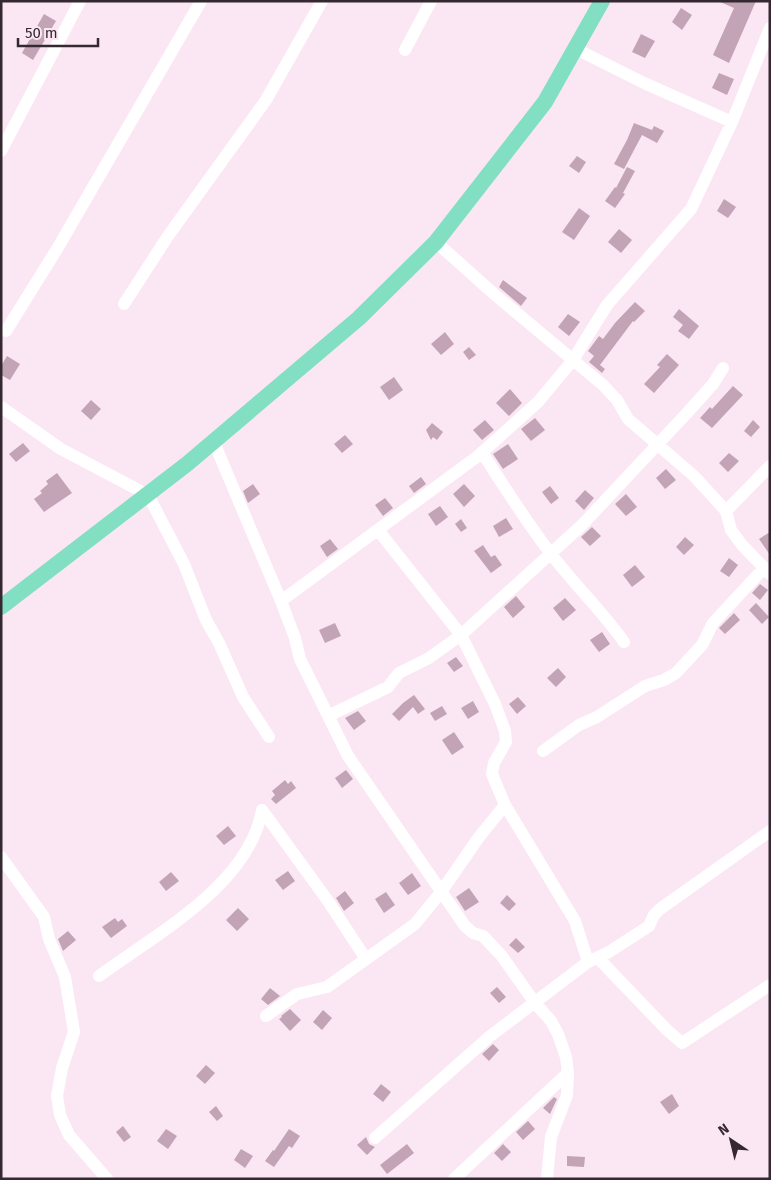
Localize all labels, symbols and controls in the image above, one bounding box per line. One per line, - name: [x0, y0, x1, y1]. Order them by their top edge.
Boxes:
- scale bar: [18, 15, 98, 47]
- text: 50 m: [25, 24, 58, 42]
- north arrow: [706, 1115, 756, 1165]
- text: N: [715, 1120, 733, 1139]

